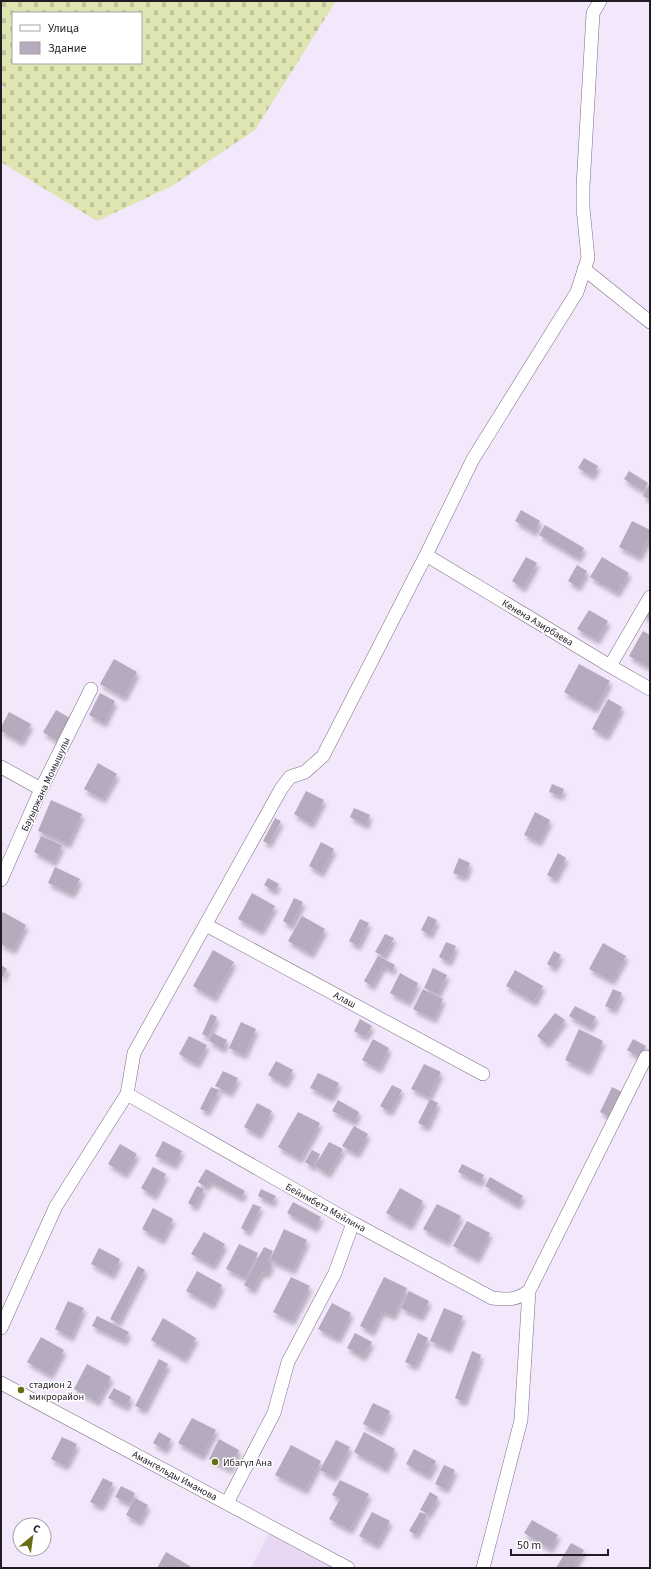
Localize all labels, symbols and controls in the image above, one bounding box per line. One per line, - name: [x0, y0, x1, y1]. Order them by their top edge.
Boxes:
- legend: [12, 12, 142, 64]
- text: Улица: [48, 20, 79, 37]
- text: Здание: [48, 40, 87, 57]
- street label: Кенена Азирбаева: [499, 596, 576, 650]
- street label: Бауыржана Момышулы: [18, 735, 74, 834]
- street label: Алаш: [331, 988, 358, 1012]
- street label: Бейимбета Майлина: [283, 1180, 368, 1236]
- place label: стадион 2 микрорайон: [29, 1378, 84, 1404]
- marker: стадион 2 микрорайон: [16, 1385, 26, 1395]
- street label: Амангельды Иманова: [130, 1448, 220, 1504]
- place label: Ибагүл Ана: [223, 1456, 272, 1470]
- marker: Ибагүл Ана: [210, 1457, 220, 1467]
- north arrow: [12, 1517, 52, 1557]
- text: С: [30, 1521, 44, 1537]
- scale bar: [511, 1531, 608, 1557]
- text: 50 m: [517, 1537, 541, 1554]

